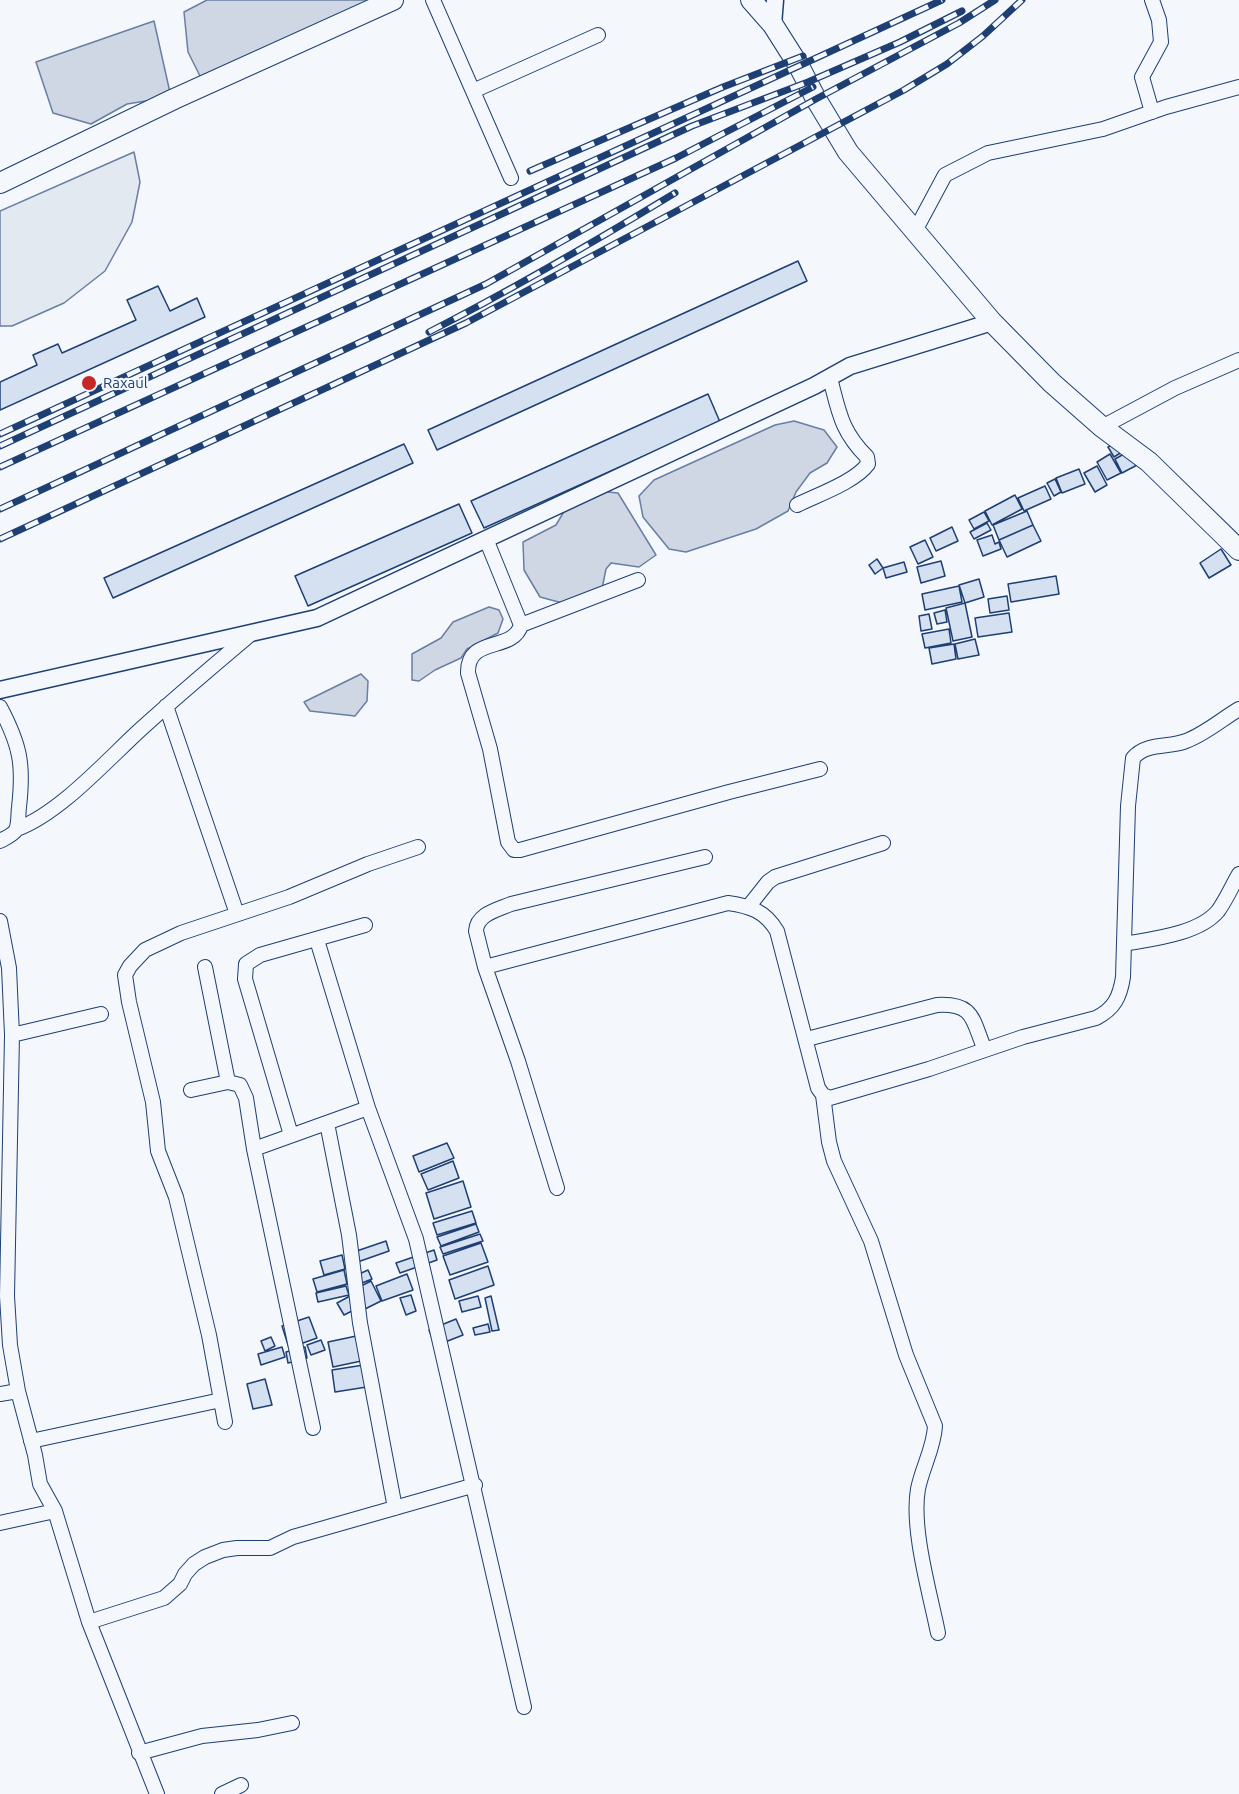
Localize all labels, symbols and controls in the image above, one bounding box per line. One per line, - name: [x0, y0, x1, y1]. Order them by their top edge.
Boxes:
- marker: Raxaul: [80, 374, 98, 392]
- place label: Raxaul: [103, 374, 148, 392]

